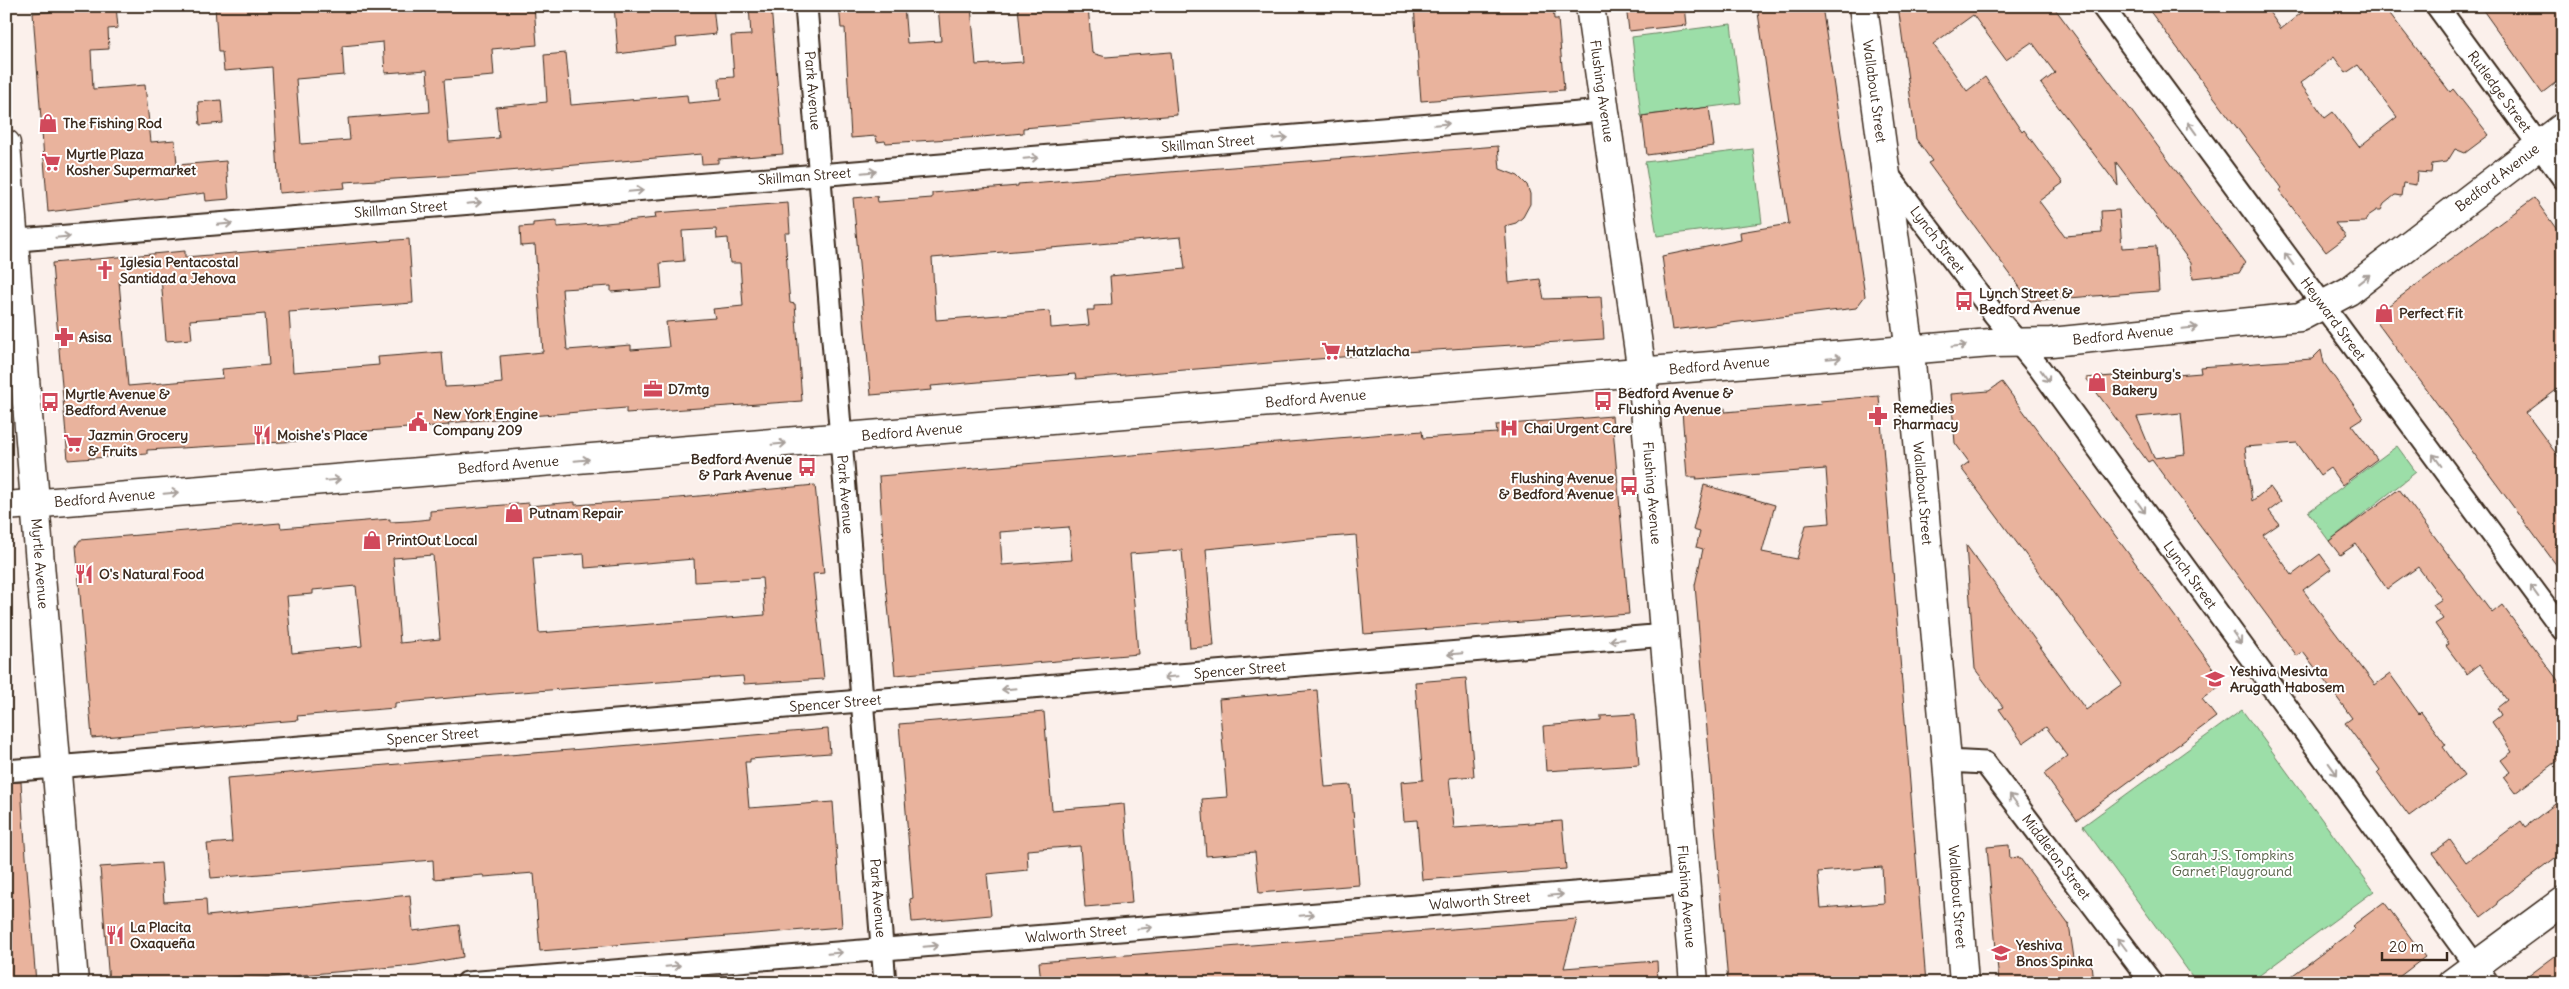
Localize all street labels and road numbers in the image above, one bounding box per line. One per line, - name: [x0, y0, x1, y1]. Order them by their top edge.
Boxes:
- street label: Flushing Avenue: [1586, 39, 1618, 143]
- street label: Wallabout Street: [1859, 39, 1891, 144]
- street label: Rutledge Street: [2464, 47, 2536, 136]
- street label: Park Avenue: [801, 51, 825, 131]
- street label: Skillman Street: [1161, 130, 1256, 156]
- street label: Bedford Avenue: [2451, 140, 2543, 215]
- street label: Skillman Street: [757, 163, 852, 189]
- street label: Skillman Street: [353, 196, 448, 222]
- street label: Lynch Street: [1906, 203, 1969, 277]
- street label: Heyward Street: [2296, 274, 2370, 364]
- street label: Bedford Avenue: [2072, 321, 2174, 349]
- street label: Bedford Avenue: [1668, 352, 1770, 378]
- street label: Bedford Avenue: [1264, 385, 1367, 412]
- street label: Bedford Avenue: [861, 418, 963, 445]
- street label: Flushing Avenue: [1639, 441, 1666, 545]
- street label: Wallabout Street: [1909, 441, 1936, 546]
- street label: Bedford Avenue: [457, 452, 560, 478]
- street label: Park Avenue: [833, 454, 858, 535]
- street label: Bedford Avenue: [53, 485, 156, 511]
- street label: Myrtle Avenue: [27, 518, 53, 610]
- street label: Lynch Street: [2160, 538, 2221, 613]
- street label: Spencer Street: [1193, 657, 1287, 683]
- street label: Spencer Street: [788, 690, 882, 716]
- street label: Spencer Street: [386, 723, 480, 749]
- street label: Middleton Street: [2018, 810, 2095, 904]
- street label: Flushing Avenue: [1673, 844, 1700, 949]
- street label: Wallabout Street: [1944, 844, 1970, 949]
- street label: Park Avenue: [866, 858, 890, 938]
- street label: Walworth Street: [1428, 888, 1531, 914]
- street label: Walworth Street: [1025, 920, 1128, 947]

